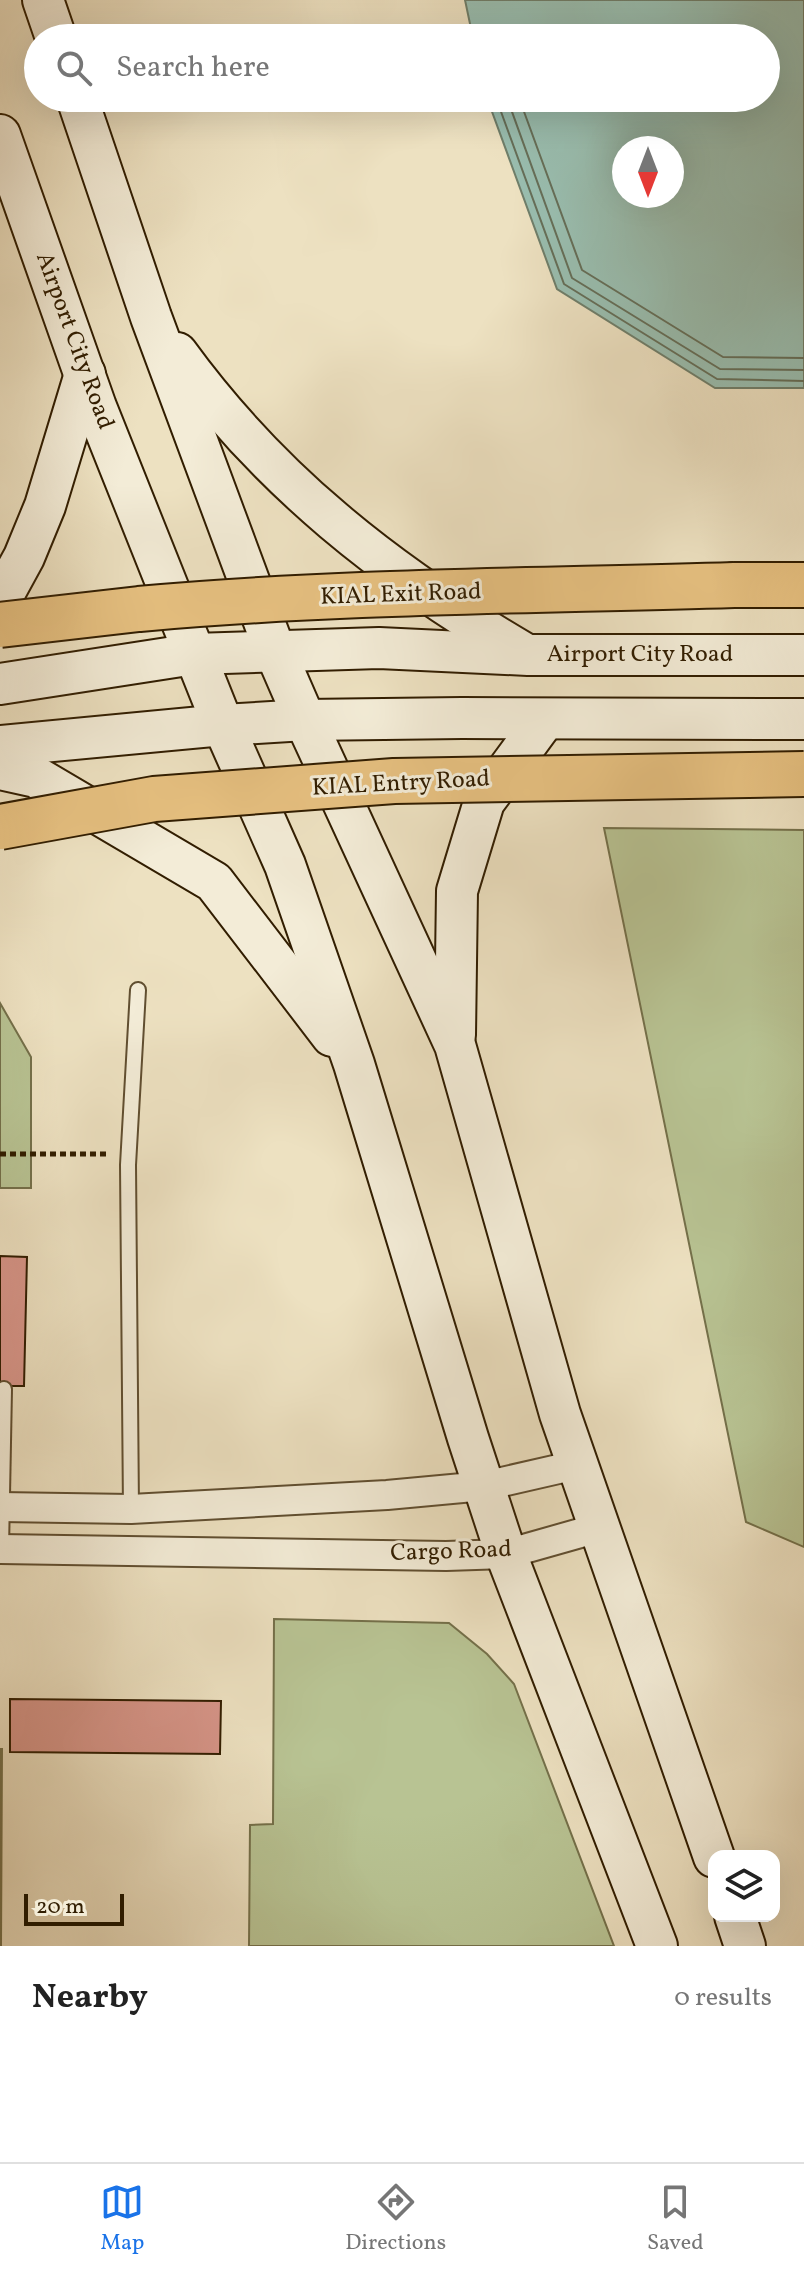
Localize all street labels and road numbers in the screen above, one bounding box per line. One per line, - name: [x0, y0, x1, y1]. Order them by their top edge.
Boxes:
- street label: Airport City Road: [26, 248, 122, 434]
- street label: KIAL Exit Road: [320, 575, 482, 615]
- street label: Airport City Road: [547, 638, 733, 672]
- street label: KIAL Entry Road: [311, 762, 491, 806]
- street label: Cargo Road: [390, 1533, 512, 1571]

